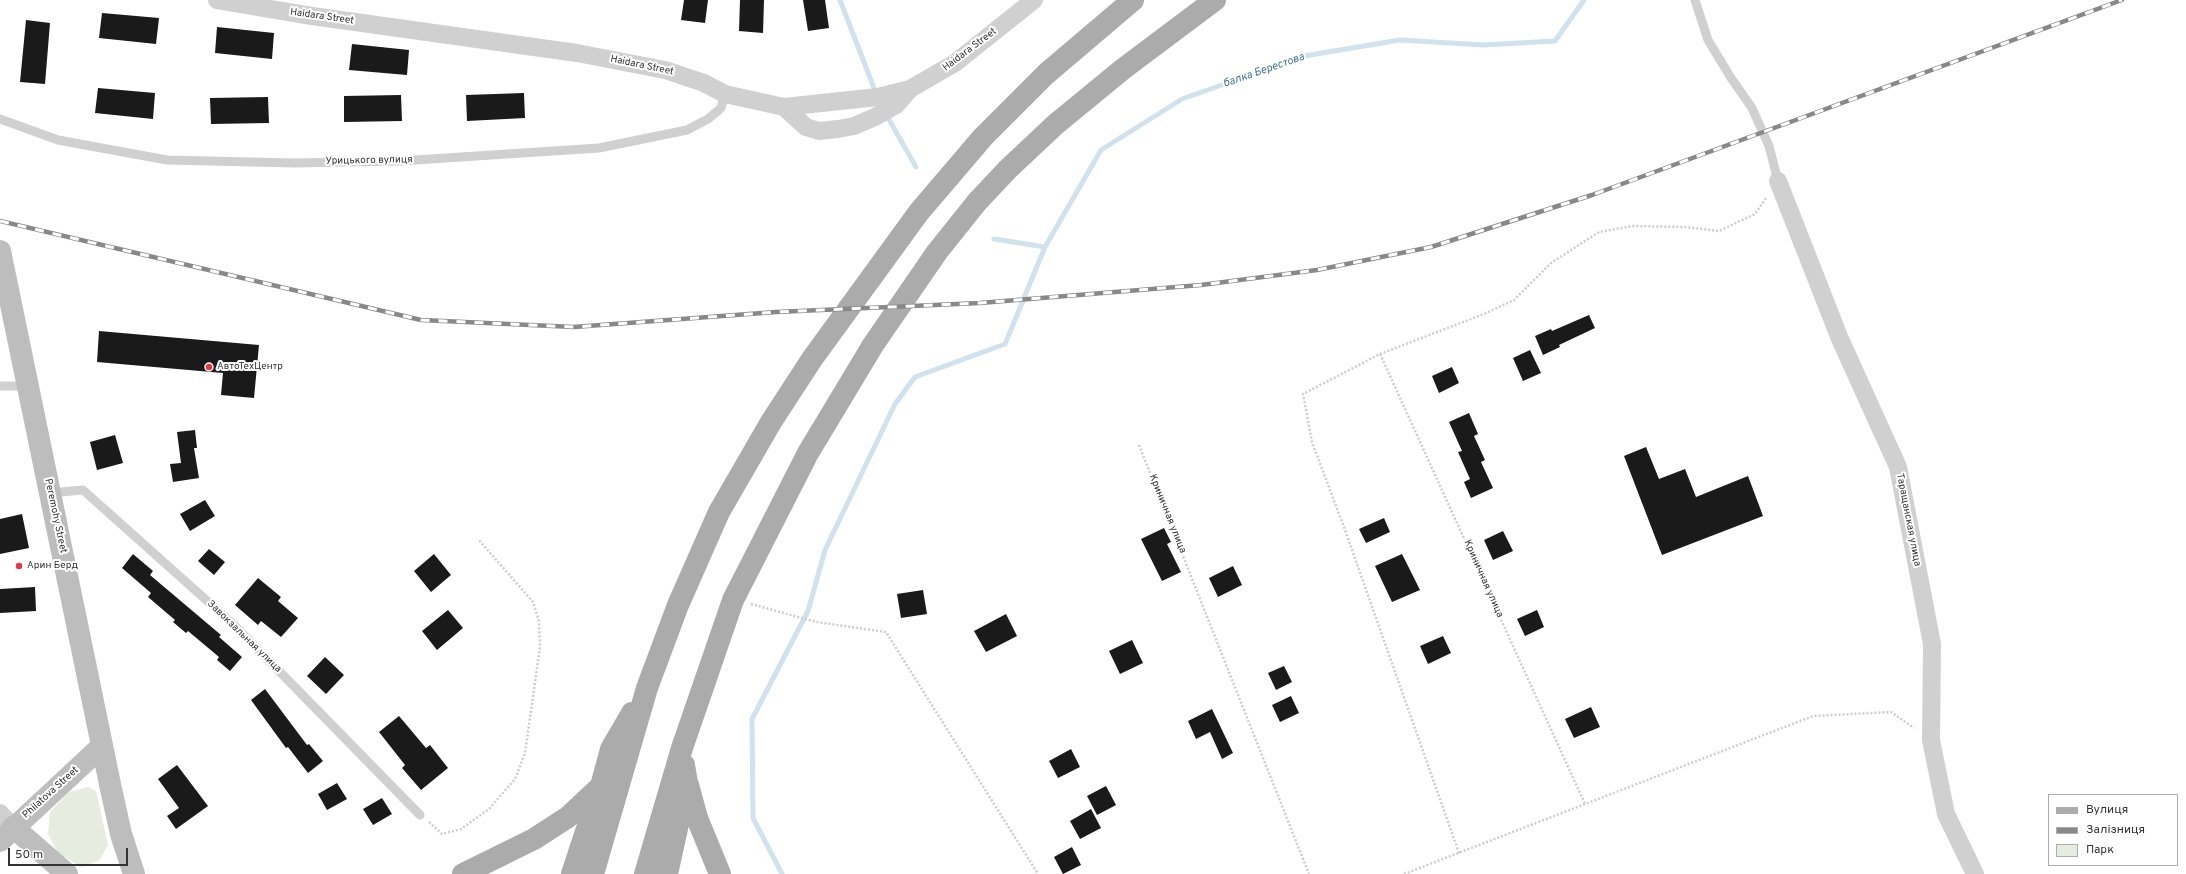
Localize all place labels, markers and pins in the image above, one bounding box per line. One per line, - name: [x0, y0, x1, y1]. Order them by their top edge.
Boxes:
- place label: АвтоТехЦентр: [217, 361, 283, 373]
- marker: АвтоТехЦентр: [204, 362, 214, 372]
- place label: Арин Берд: [27, 560, 78, 572]
- marker: Арин Берд: [14, 561, 24, 571]

